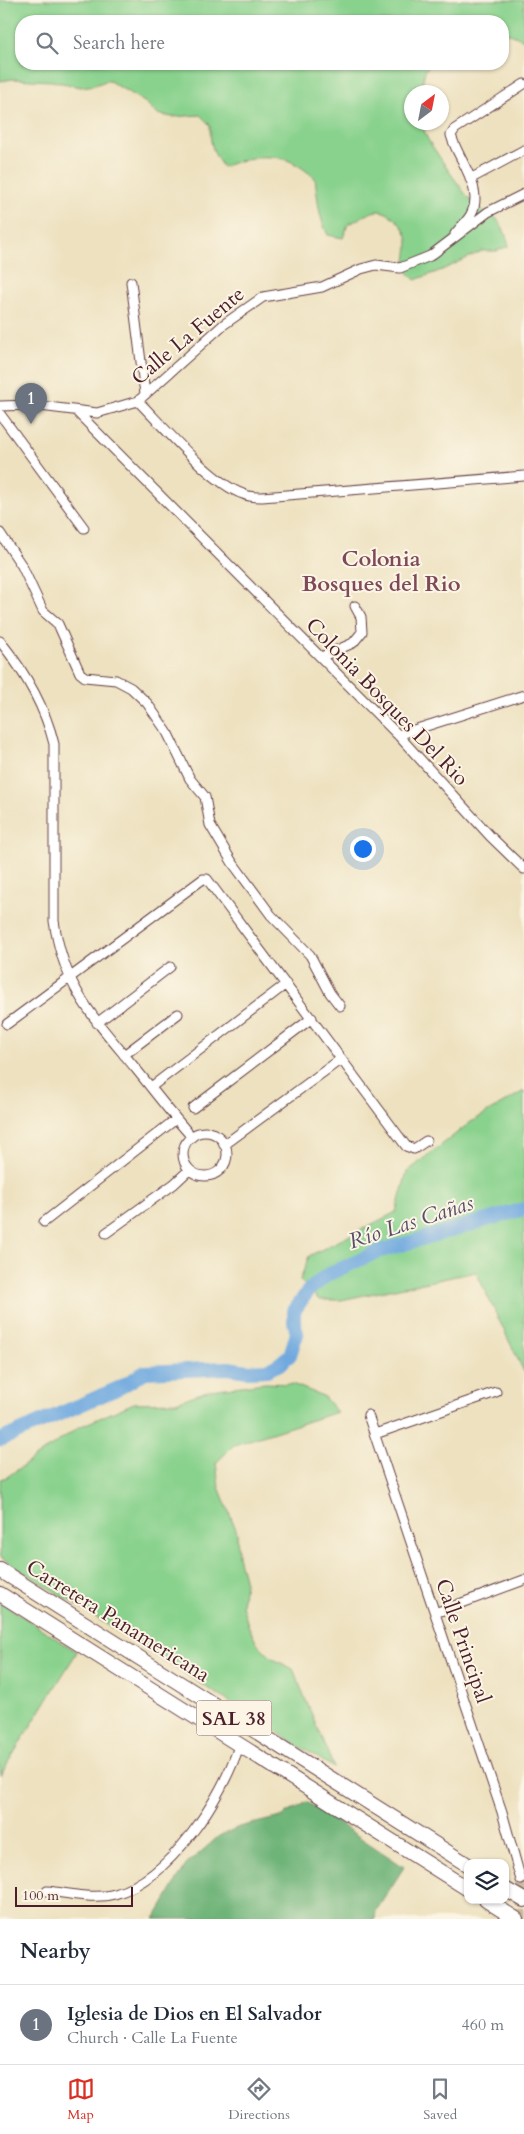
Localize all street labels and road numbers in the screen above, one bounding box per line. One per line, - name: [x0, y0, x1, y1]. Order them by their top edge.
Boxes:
- street label: Calle La Fuente: [125, 280, 251, 392]
- street label: Colonia Bosques Del Rio: [299, 611, 475, 793]
- street label: Carretera Panamericana: [21, 1553, 215, 1689]
- street label: Calle Principal: [428, 1575, 498, 1707]
- road number: SAL 38: [196, 1700, 272, 1736]

